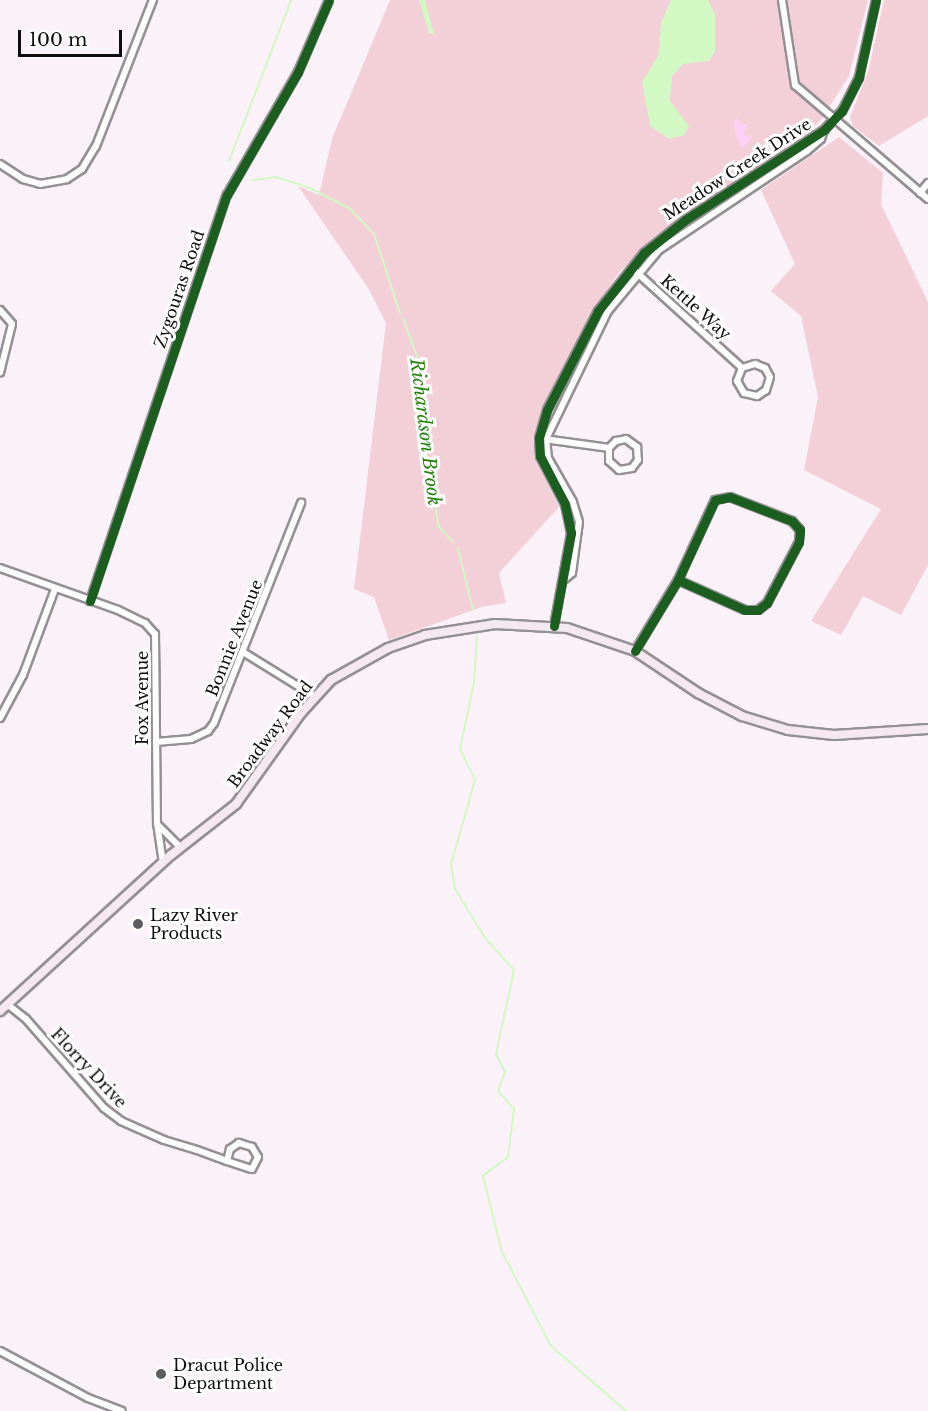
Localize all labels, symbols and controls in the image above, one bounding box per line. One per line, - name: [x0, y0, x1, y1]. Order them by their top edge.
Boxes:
- scale bar: [21, 18, 124, 56]
- text: 100 m: [29, 29, 87, 51]
- street label: Meadow Creek Drive: [659, 114, 815, 224]
- street label: Zygouras Road: [150, 228, 208, 350]
- street label: Kettle Way: [657, 270, 735, 344]
- water label: Richardson Brook: [405, 357, 445, 507]
- street label: Bonnie Avenue: [202, 576, 266, 700]
- street label: Fox Avenue: [132, 650, 152, 746]
- street label: Broadway Road: [223, 677, 317, 791]
- place label: Lazy River Products: [150, 905, 238, 943]
- marker: Lazy River Products: [131, 917, 145, 931]
- street label: Florry Drive: [47, 1024, 131, 1112]
- place label: Dracut Police Department: [173, 1355, 283, 1393]
- marker: Dracut Police Department: [154, 1367, 168, 1381]

